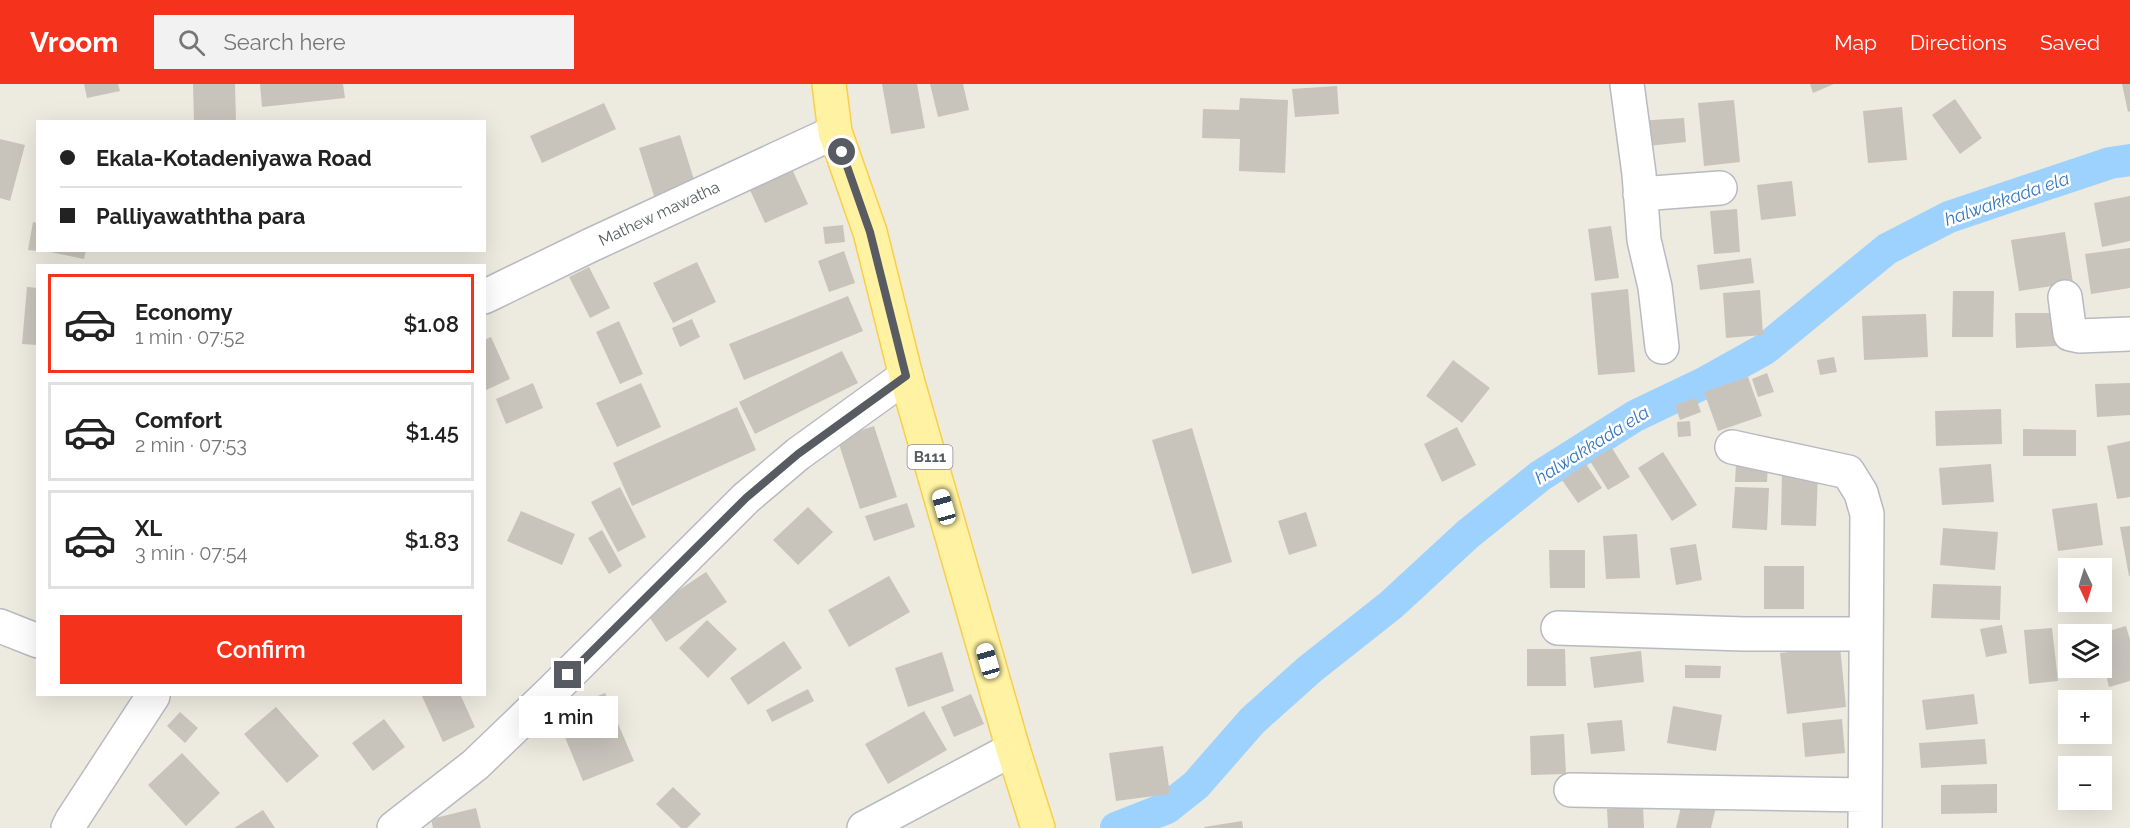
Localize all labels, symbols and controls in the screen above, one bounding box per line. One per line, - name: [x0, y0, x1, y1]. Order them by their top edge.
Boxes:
- search box: [154, 15, 574, 69]
- text: Vroom: [30, 26, 118, 59]
- icon: search: [175, 26, 208, 59]
- text: Search here: [223, 29, 346, 55]
- text: Map: [1834, 30, 1877, 55]
- text: Directions: [1910, 30, 2007, 55]
- text: Saved: [2040, 30, 2100, 55]
- route start: [828, 138, 855, 165]
- text: Ekala-Kotadeniyawa Road: [96, 145, 372, 171]
- water label: halwakkada ela: [1942, 167, 2072, 230]
- street label: Mathew mawatha: [596, 177, 723, 250]
- text: Palliyawaththa para: [96, 203, 305, 229]
- icon: car: [63, 297, 117, 351]
- text: Economy: [135, 299, 233, 325]
- text: $1.08: [403, 311, 459, 337]
- text: 1 min · 07:52: [135, 325, 245, 349]
- water label: halwakkada ela: [1531, 401, 1653, 488]
- icon: car: [63, 405, 117, 459]
- text: Comfort: [135, 407, 222, 433]
- text: $1.45: [406, 419, 459, 445]
- text: 2 min · 07:53: [135, 433, 247, 457]
- road number: B111: [908, 445, 952, 469]
- car: [930, 487, 958, 527]
- icon: car: [63, 513, 117, 567]
- text: XL: [135, 515, 162, 541]
- text: $1.83: [405, 527, 459, 553]
- text: 3 min · 07:54: [135, 541, 248, 565]
- north arrow: [2058, 558, 2112, 612]
- map controls: [2058, 558, 2112, 810]
- button: Confirm: [60, 615, 462, 684]
- button: layers: [2058, 624, 2112, 678]
- car: [974, 641, 1002, 681]
- route end: [554, 661, 581, 688]
- button: +: [2058, 690, 2112, 744]
- callout: 1 min: [518, 696, 618, 738]
- text: 1 min: [544, 705, 593, 729]
- button: −: [2058, 756, 2112, 810]

